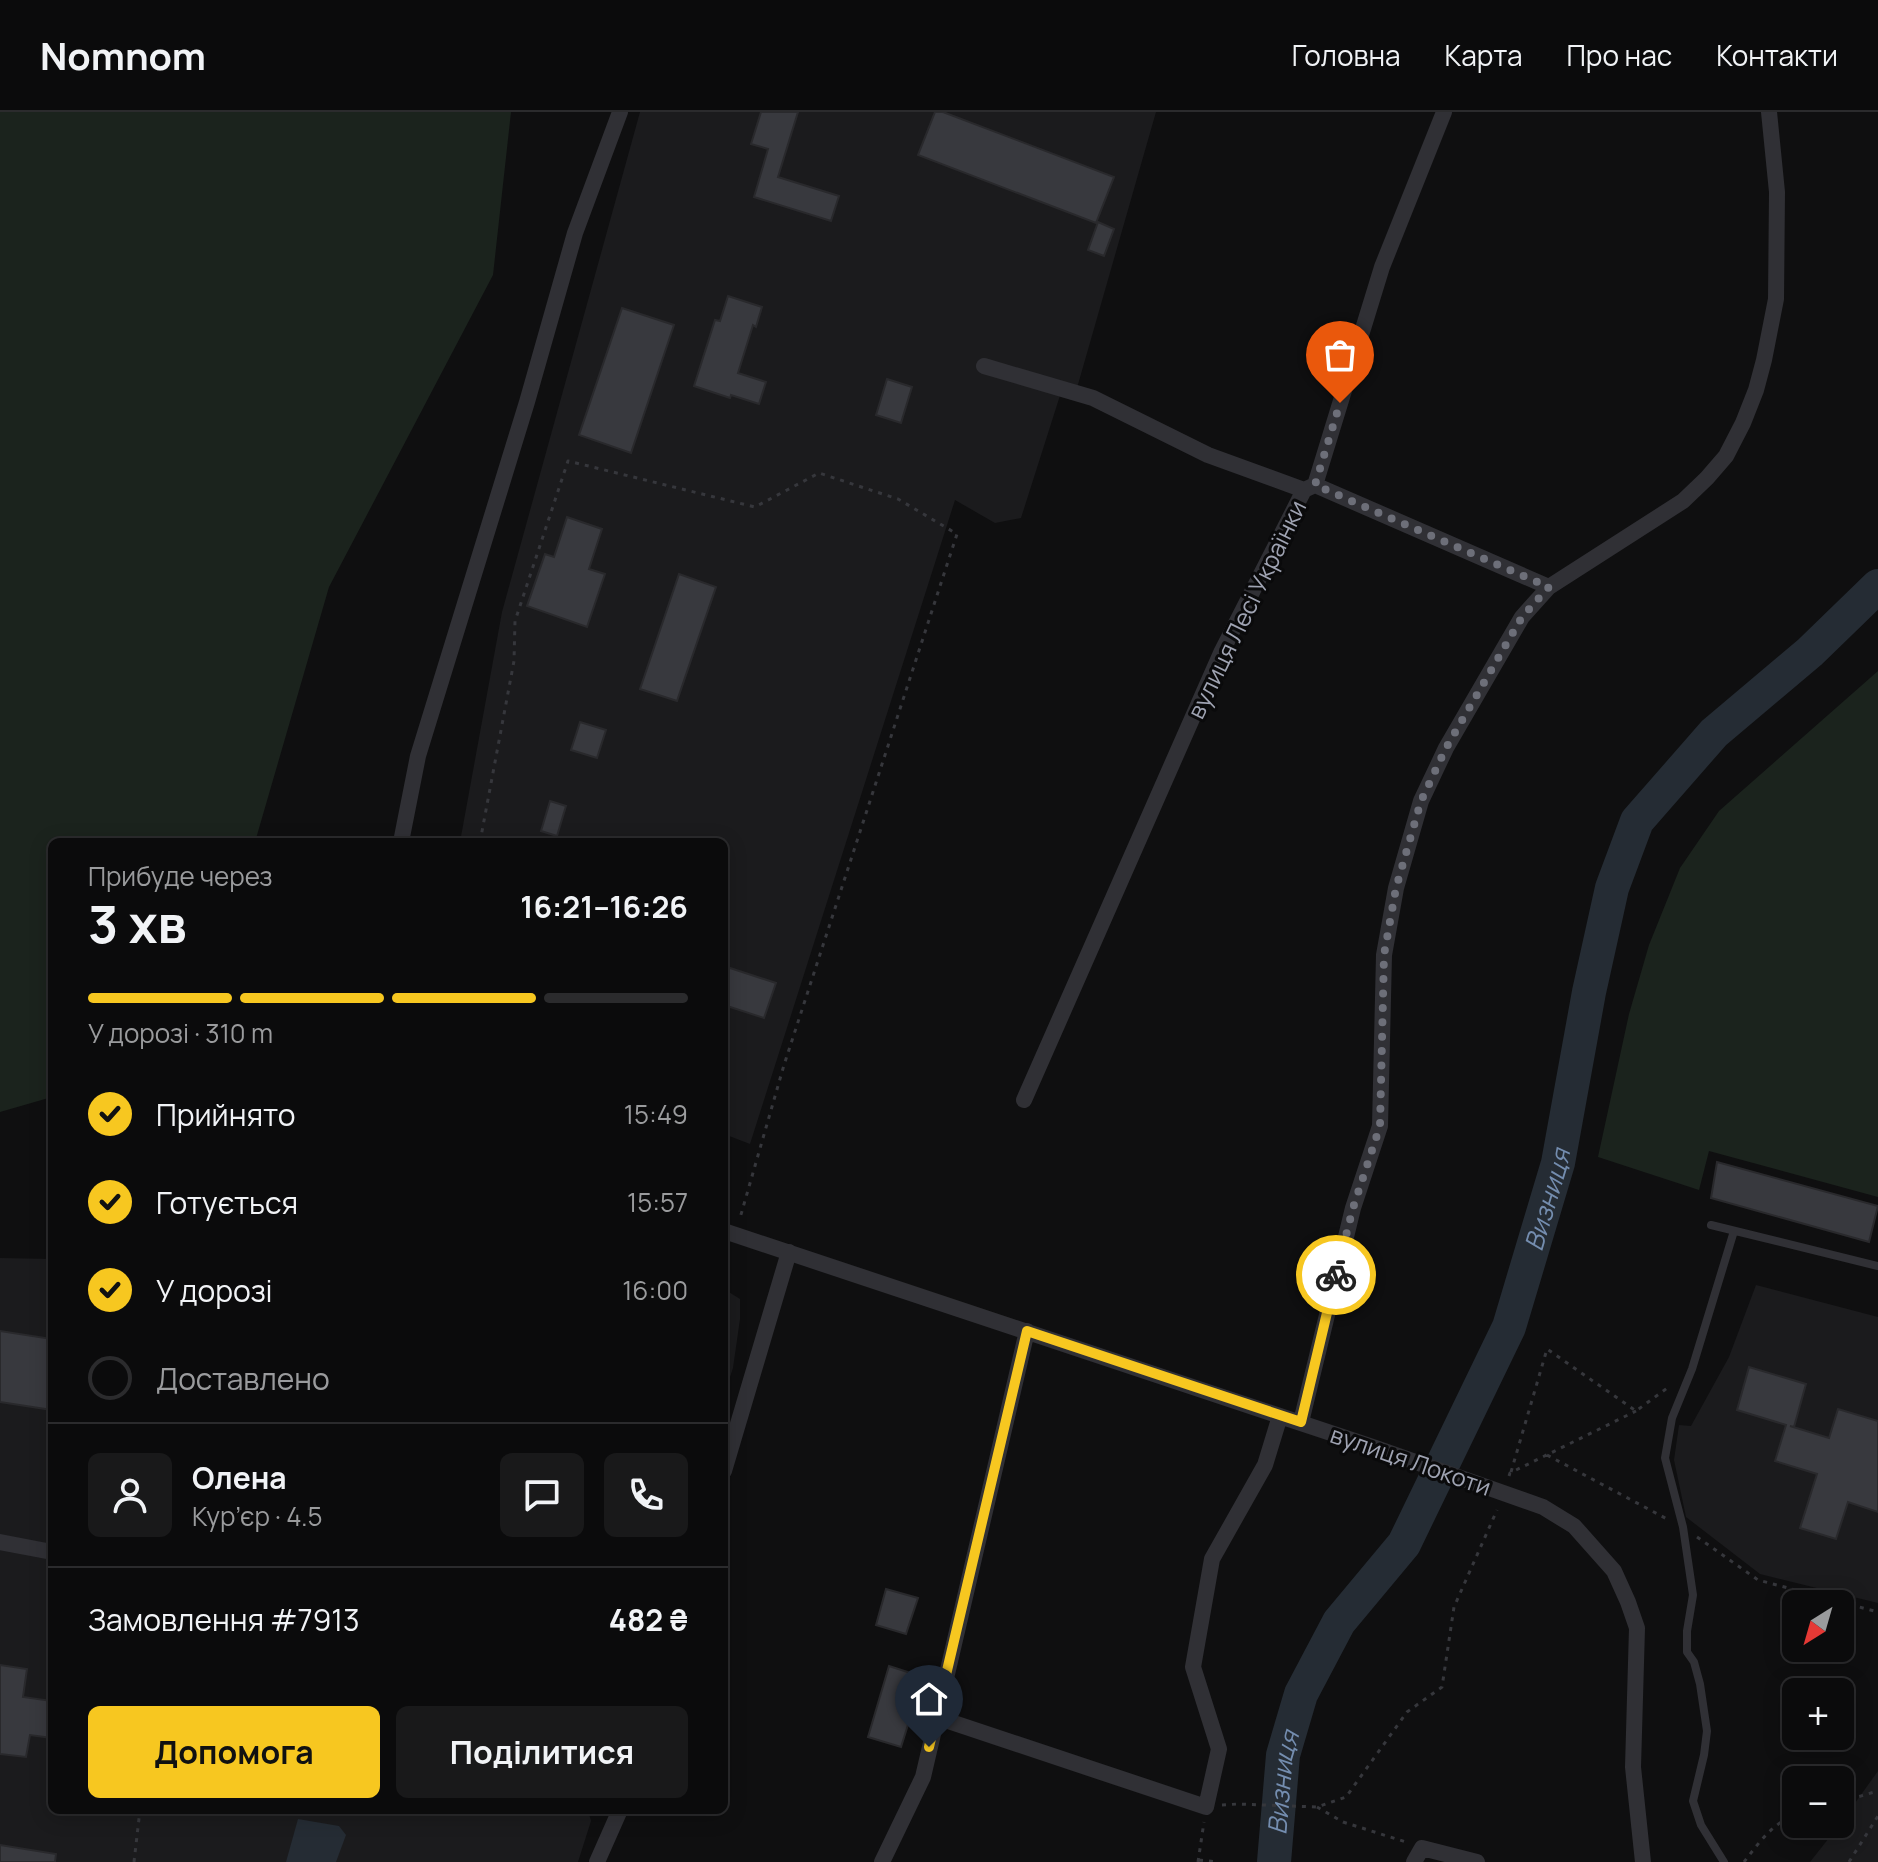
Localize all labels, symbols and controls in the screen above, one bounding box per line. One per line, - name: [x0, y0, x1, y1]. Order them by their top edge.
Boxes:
- text: Nomnom: [40, 29, 206, 81]
- text: Головна: [1292, 36, 1401, 74]
- text: Карта: [1445, 36, 1523, 74]
- text: Про нас: [1567, 36, 1672, 74]
- text: Контакти: [1716, 36, 1838, 74]
- pin: [1306, 321, 1374, 403]
- icon: bag: [1318, 333, 1362, 377]
- street label: вулиця Лесі Українки: [1179, 494, 1313, 724]
- text: Прибуде через: [88, 858, 273, 894]
- text: 16:21–16:26: [520, 886, 688, 927]
- text: 3 хв: [88, 888, 187, 959]
- text: У дорозі · 310 m: [88, 1015, 273, 1051]
- icon: check: [88, 1092, 132, 1136]
- text: Прийнято: [156, 1094, 296, 1135]
- text: 15:49: [624, 1096, 688, 1132]
- water label: Визниця: [1515, 1143, 1579, 1255]
- icon: check: [88, 1180, 132, 1224]
- text: Готується: [156, 1182, 298, 1223]
- text: 15:57: [627, 1184, 688, 1220]
- courier: [1296, 1235, 1376, 1315]
- icon: bike: [1314, 1253, 1358, 1297]
- icon: check: [88, 1268, 132, 1312]
- text: У дорозі: [156, 1270, 273, 1311]
- text: 16:00: [622, 1272, 688, 1308]
- text: Доставлено: [156, 1358, 330, 1399]
- street label: вулиця Локоти: [1326, 1417, 1496, 1503]
- button: person: [88, 1453, 172, 1537]
- button: chat: [500, 1453, 584, 1537]
- button: phone: [604, 1453, 688, 1537]
- text: Олена: [192, 1457, 287, 1498]
- text: Кур’єр · 4.5: [192, 1498, 323, 1534]
- north arrow: [1782, 1590, 1854, 1662]
- map controls: [1782, 1590, 1854, 1838]
- text: Замовлення #7913: [88, 1599, 360, 1640]
- text: 482 ₴: [609, 1599, 688, 1640]
- pin: [895, 1665, 963, 1747]
- icon: home: [907, 1677, 951, 1721]
- button: +: [1782, 1678, 1854, 1750]
- button: Допомога: [88, 1706, 380, 1798]
- button: Поділитися: [396, 1706, 688, 1798]
- water label: Визниця: [1258, 1724, 1308, 1836]
- button: −: [1782, 1766, 1854, 1838]

